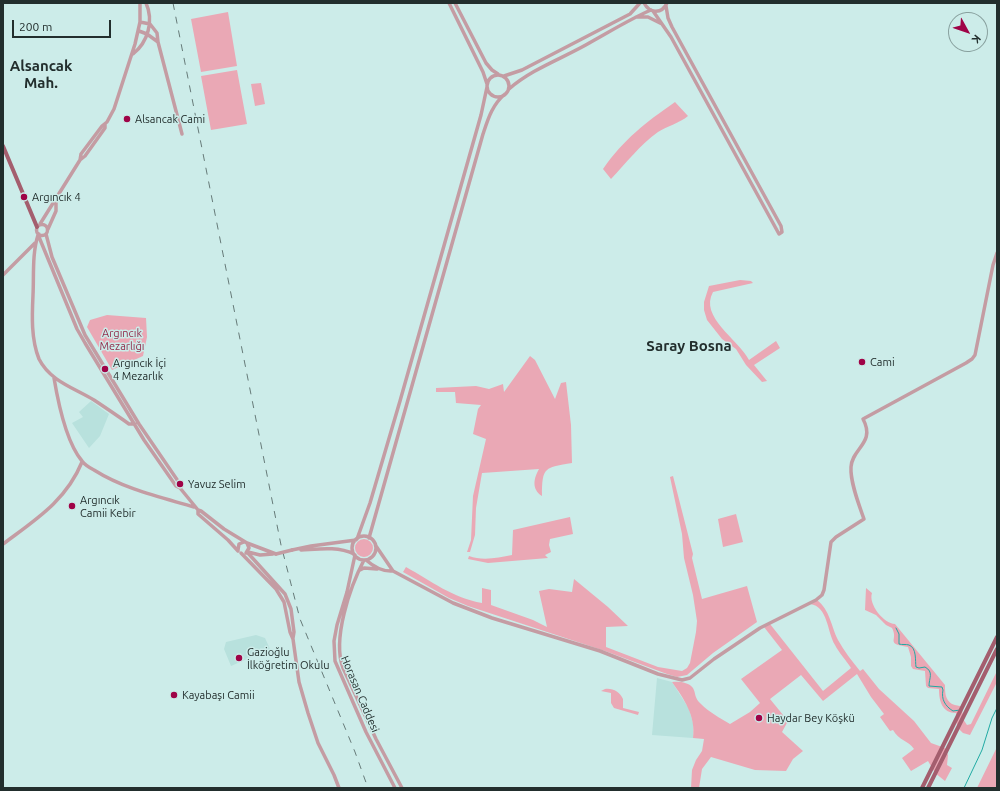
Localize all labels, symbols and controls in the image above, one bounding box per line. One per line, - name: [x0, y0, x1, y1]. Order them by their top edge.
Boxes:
- scale bar: [14, 12, 113, 38]
- north arrow: [948, 12, 988, 52]
- text: 200 m: [19, 20, 52, 33]
- text: K: [969, 32, 983, 46]
- district label: Alsancak Mah.: [10, 57, 72, 92]
- place label: Alsancak Cami: [135, 112, 205, 126]
- marker: Alsancak Cami: [122, 114, 132, 124]
- place label: Argıncık 4: [32, 190, 81, 204]
- marker: Argıncık 4: [19, 192, 29, 202]
- park label: Argıncık Mezarlığı: [99, 326, 145, 352]
- district label: Saray Bosna: [646, 337, 732, 355]
- place label: Cami: [870, 355, 895, 369]
- place label: Argıncık İçi 4 Mezarlık: [113, 356, 166, 382]
- marker: Cami: [857, 357, 867, 367]
- marker: Argıncık İçi 4 Mezarlık: [100, 364, 110, 374]
- place label: Yavuz Selim: [188, 477, 246, 491]
- marker: Yavuz Selim: [175, 479, 185, 489]
- place label: Argıncık Camii Kebir: [80, 493, 136, 519]
- marker: Argıncık Camii Kebir: [67, 501, 77, 511]
- place label: Gazioğlu İlköğretim Okulu: [247, 645, 330, 671]
- marker: Gazioğlu İlköğretim Okulu: [234, 653, 244, 663]
- street label: Horasan Caddesi: [338, 654, 382, 734]
- place label: Kayabaşı Camii: [182, 688, 255, 702]
- marker: Kayabaşı Camii: [169, 690, 179, 700]
- place label: Haydar Bey Köşkü: [767, 711, 855, 725]
- marker: Haydar Bey Köşkü: [754, 713, 764, 723]

